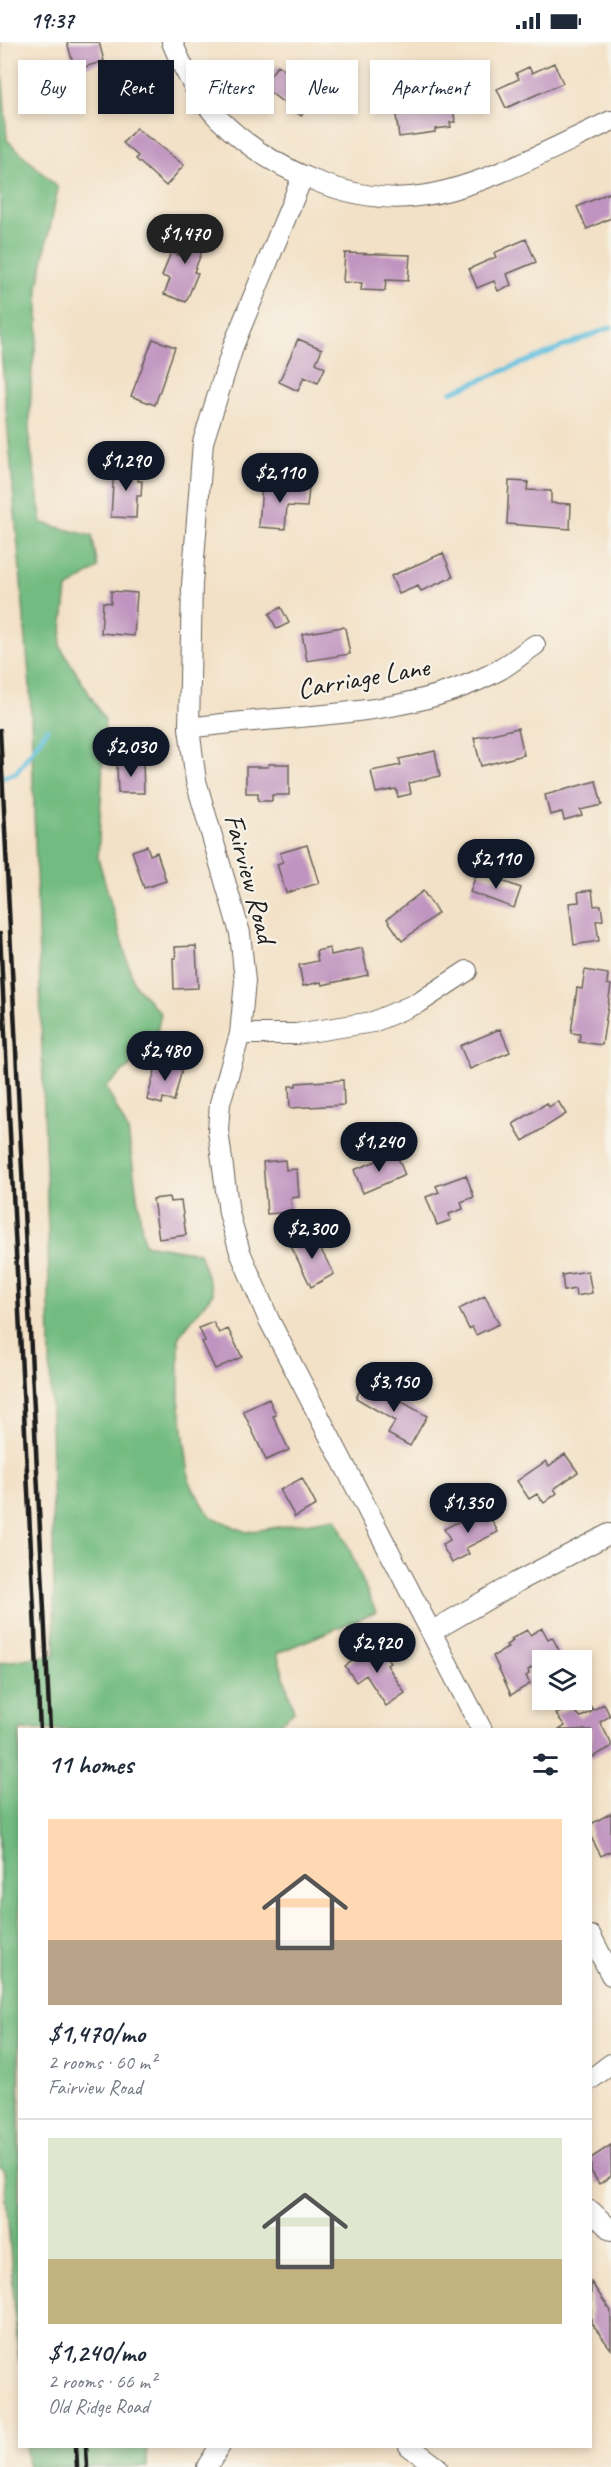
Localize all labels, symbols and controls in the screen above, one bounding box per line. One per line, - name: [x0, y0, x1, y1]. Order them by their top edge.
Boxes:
- text: 19:37: [30, 7, 74, 35]
- chip: Buy: [18, 60, 86, 114]
- chip: Rent: [98, 60, 174, 114]
- chip: Filters: [186, 60, 274, 114]
- chip: New: [286, 60, 358, 114]
- chip: Apartment: [370, 60, 490, 114]
- pin: $1,470: [136, 214, 234, 265]
- text: $1,470: [161, 221, 209, 246]
- pin: $1,290: [77, 441, 175, 492]
- text: $1,290: [102, 448, 150, 473]
- pin: $2,110: [231, 453, 329, 504]
- text: $2,110: [256, 460, 304, 485]
- street label: Carriage Lane: [295, 648, 433, 706]
- pin: $2,030: [82, 727, 180, 778]
- text: $2,030: [107, 734, 155, 759]
- street label: Fairview Road: [217, 810, 285, 950]
- pin: $2,110: [447, 839, 545, 890]
- text: $2,110: [472, 846, 520, 871]
- pin: $2,480: [116, 1031, 214, 1082]
- text: $2,480: [141, 1038, 189, 1063]
- pin: $1,240: [330, 1122, 428, 1173]
- text: $1,240: [355, 1129, 403, 1154]
- pin: $2,300: [263, 1209, 361, 1260]
- text: $2,300: [288, 1216, 336, 1241]
- pin: $3,150: [345, 1362, 443, 1413]
- text: $3,150: [370, 1369, 418, 1394]
- pin: $1,350: [419, 1483, 517, 1534]
- text: $1,350: [444, 1490, 492, 1515]
- pin: $2,920: [328, 1623, 426, 1674]
- text: $2,920: [353, 1630, 401, 1655]
- map controls: [532, 1650, 592, 1710]
- button: layers: [532, 1650, 592, 1710]
- text: 11 homes: [48, 1748, 133, 1781]
- icon: filters: [529, 1748, 562, 1781]
- icon: home: [251, 1858, 359, 1966]
- text: $1,470/mo: [48, 2017, 145, 2050]
- text: 2 rooms · 60 m²: [48, 2050, 156, 2075]
- text: Fairview Road: [48, 2075, 142, 2100]
- icon: home: [251, 2177, 359, 2285]
- text: $1,240/mo: [48, 2336, 145, 2369]
- text: 2 rooms · 66 m²: [48, 2369, 156, 2394]
- text: Old Ridge Road: [48, 2394, 149, 2419]

